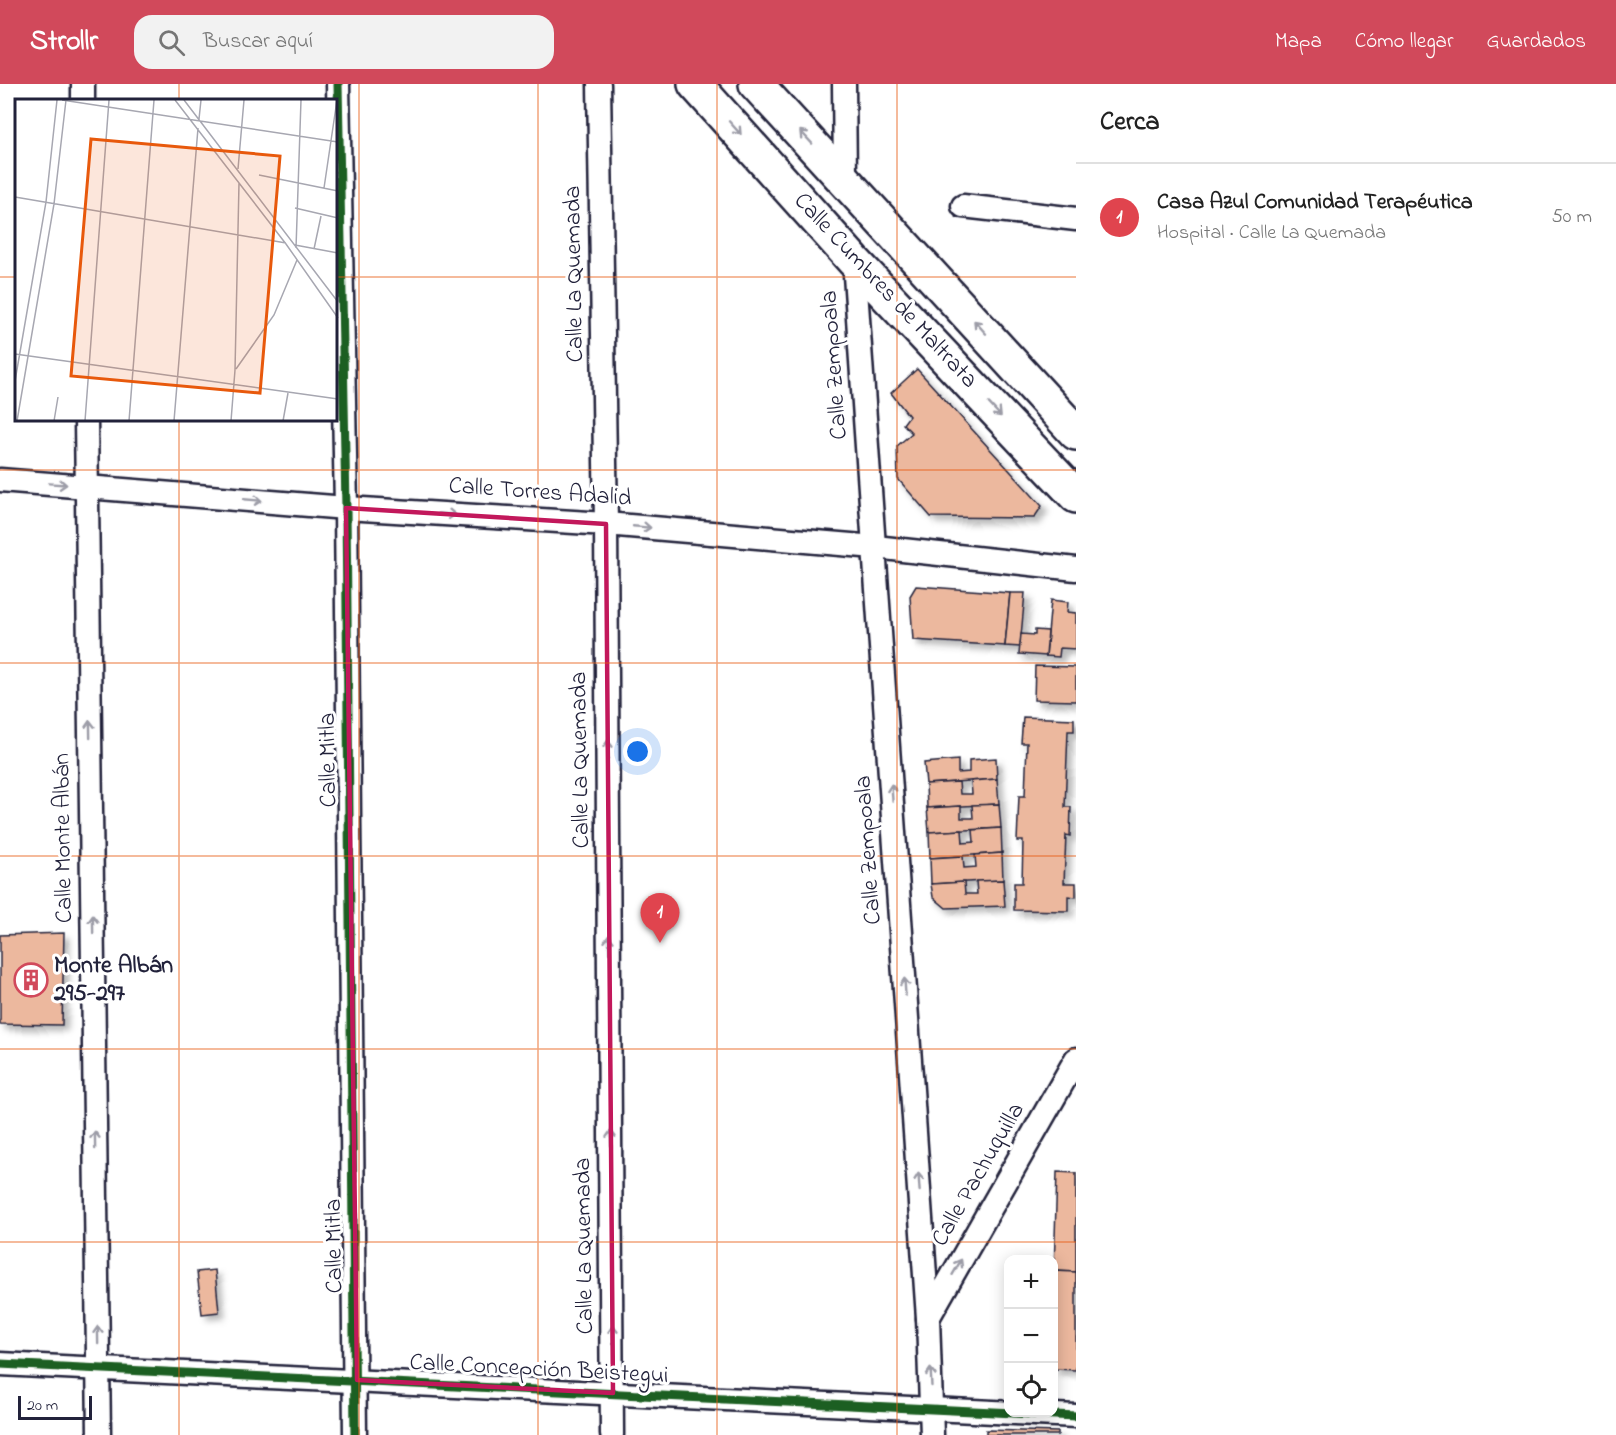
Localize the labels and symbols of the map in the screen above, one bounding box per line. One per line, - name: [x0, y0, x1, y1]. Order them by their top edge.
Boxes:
- inset map: [15, 99, 338, 422]
- one-way arrow: [728, 120, 742, 135]
- one-way arrow: [799, 129, 813, 144]
- street label: Calle La Quemada: [556, 185, 594, 363]
- street label: Calle Cumbres de Maltrata: [785, 185, 985, 397]
- street label: Calle Zempoala: [812, 289, 858, 441]
- one-way arrow: [973, 320, 987, 335]
- one-way arrow: [988, 402, 1002, 417]
- street label: Calle Torres Adalid: [447, 469, 633, 517]
- one-way arrow: [48, 479, 68, 490]
- one-way arrow: [242, 495, 262, 506]
- one-way arrow: [437, 509, 457, 520]
- one-way arrow: [631, 522, 651, 533]
- street label: Calle La Quemada: [562, 671, 600, 849]
- street label: Calle Mitla: [311, 712, 347, 808]
- one-way arrow: [84, 719, 96, 739]
- your location: [623, 737, 652, 766]
- one-way arrow: [602, 740, 613, 760]
- street label: Calle Monte Albán: [45, 753, 83, 923]
- street label: Calle Zempoala: [846, 774, 892, 926]
- one-way arrow: [886, 783, 897, 803]
- pin: 1: [640, 894, 680, 943]
- one-way arrow: [87, 914, 98, 934]
- one-way arrow: [603, 935, 615, 955]
- place label: Monte Albán 295-297: [53, 949, 173, 1012]
- building icon: Monte Albán 295-297: [13, 962, 49, 998]
- one-way arrow: [899, 978, 910, 998]
- street label: Calle Pachuquilla: [924, 1097, 1034, 1253]
- one-way arrow: [90, 1130, 101, 1150]
- one-way arrow: [605, 1130, 617, 1150]
- street label: Calle La Quemada: [566, 1157, 604, 1335]
- one-way arrow: [913, 1172, 924, 1192]
- street label: Calle Mitla: [317, 1198, 353, 1294]
- one-way arrow: [951, 1259, 963, 1276]
- one-way arrow: [92, 1325, 104, 1345]
- one-way arrow: [607, 1325, 619, 1345]
- street label: Calle Concepción Beistegui: [409, 1346, 669, 1394]
- one-way arrow: [925, 1367, 936, 1387]
- scale bar: [18, 1393, 92, 1420]

